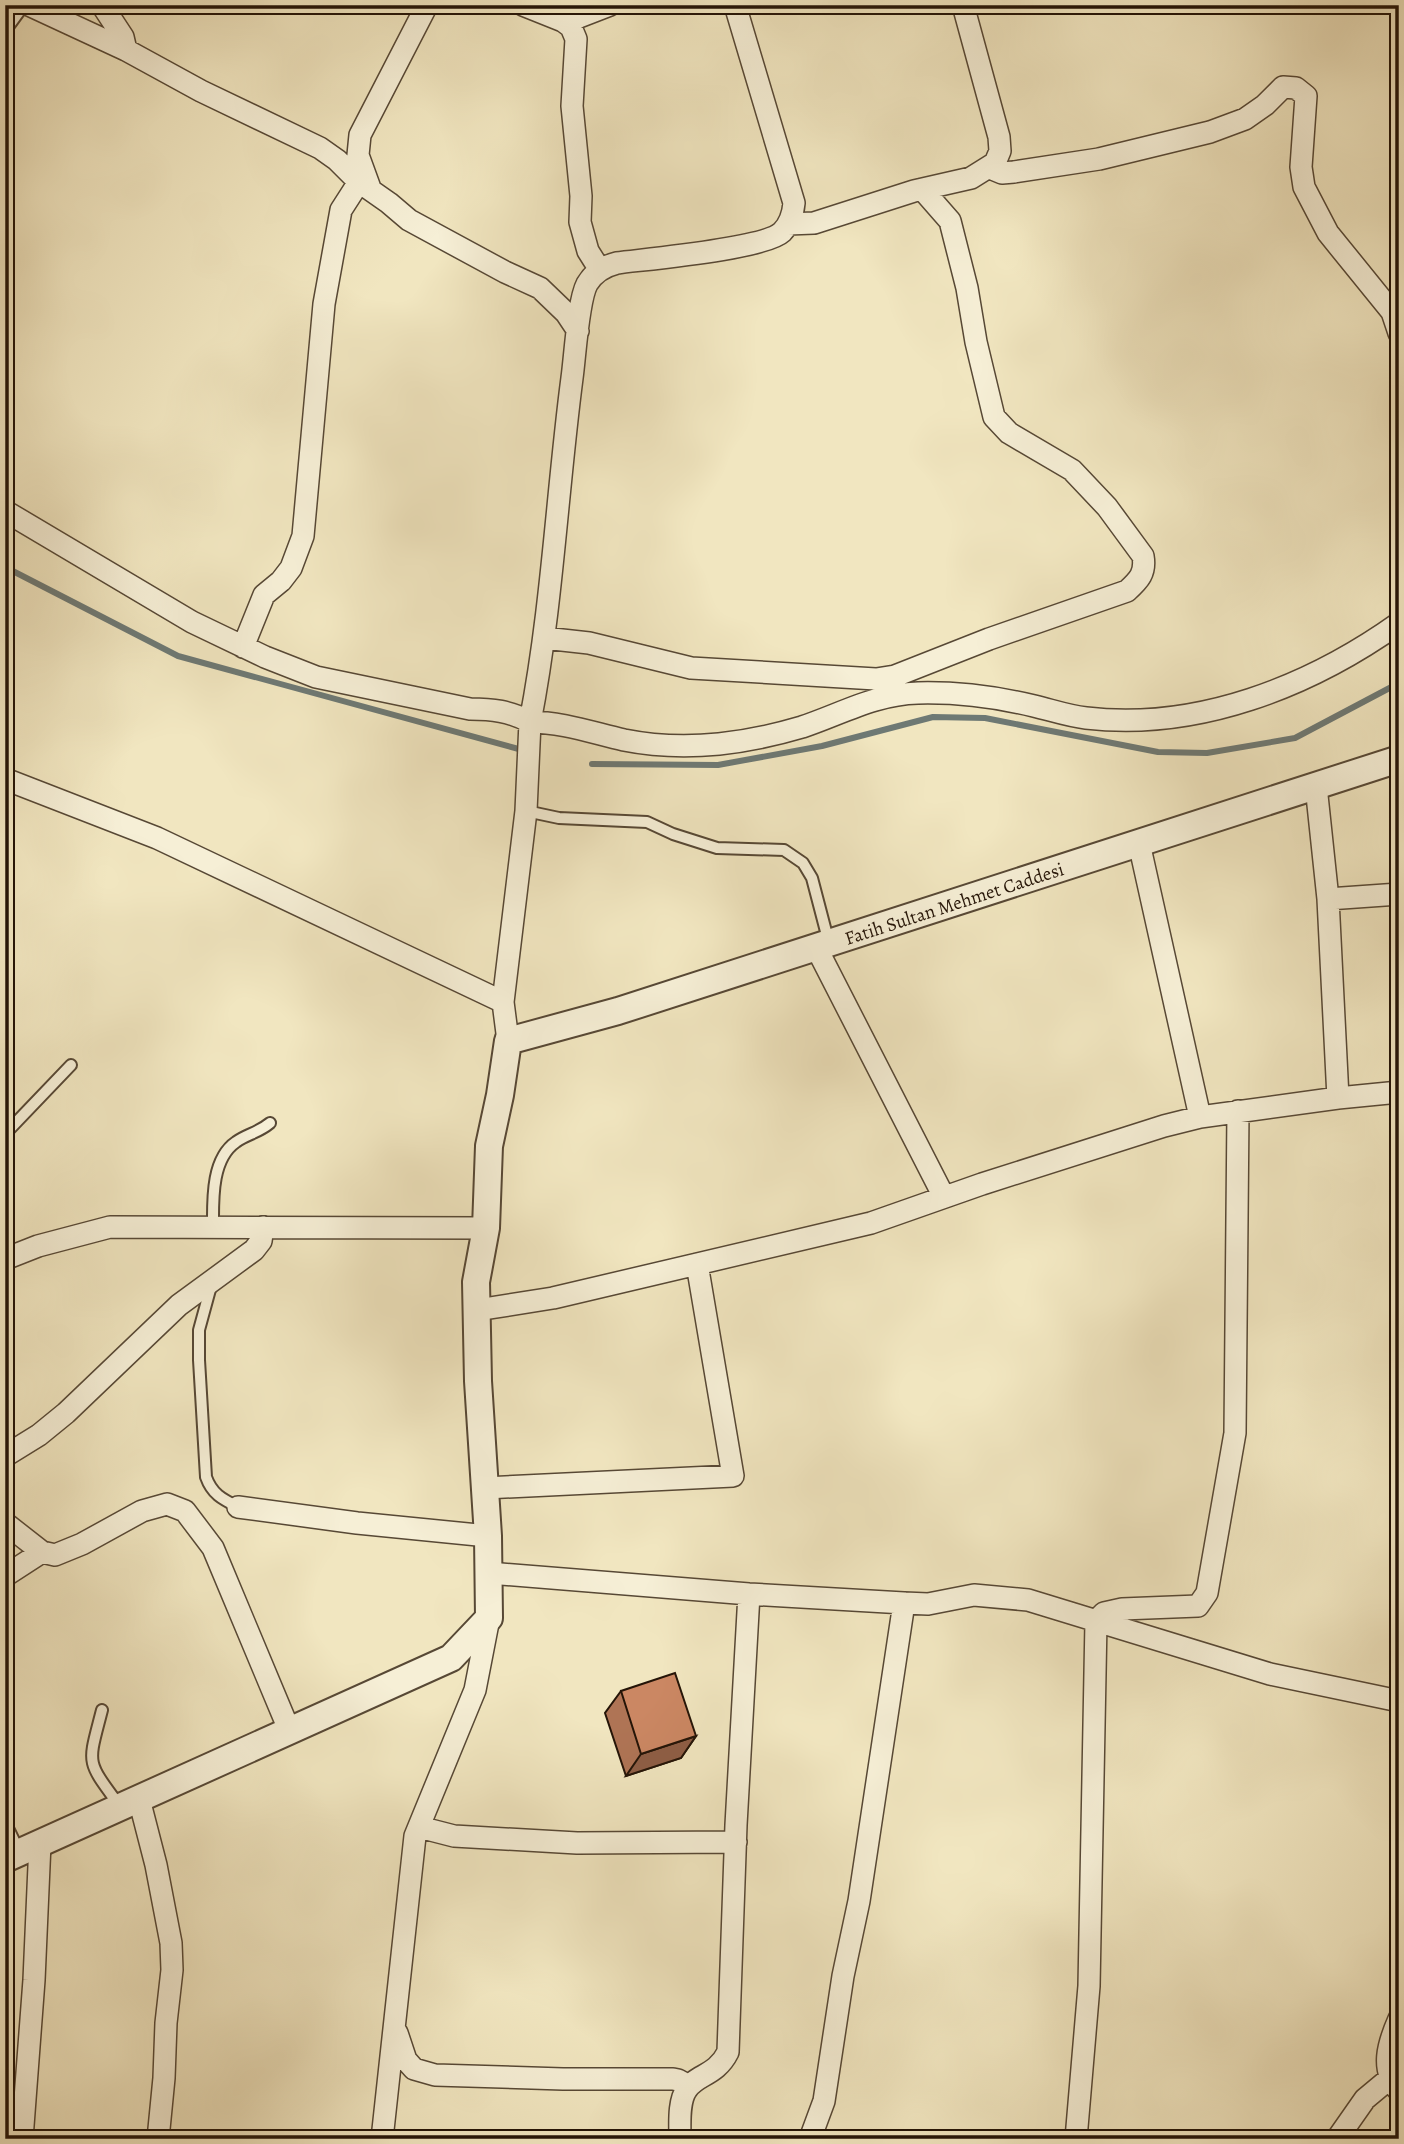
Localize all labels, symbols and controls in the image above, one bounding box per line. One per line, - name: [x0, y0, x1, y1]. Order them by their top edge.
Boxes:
- street label: Fatih Sultan Mehmet Caddesi: [841, 856, 1067, 952]

